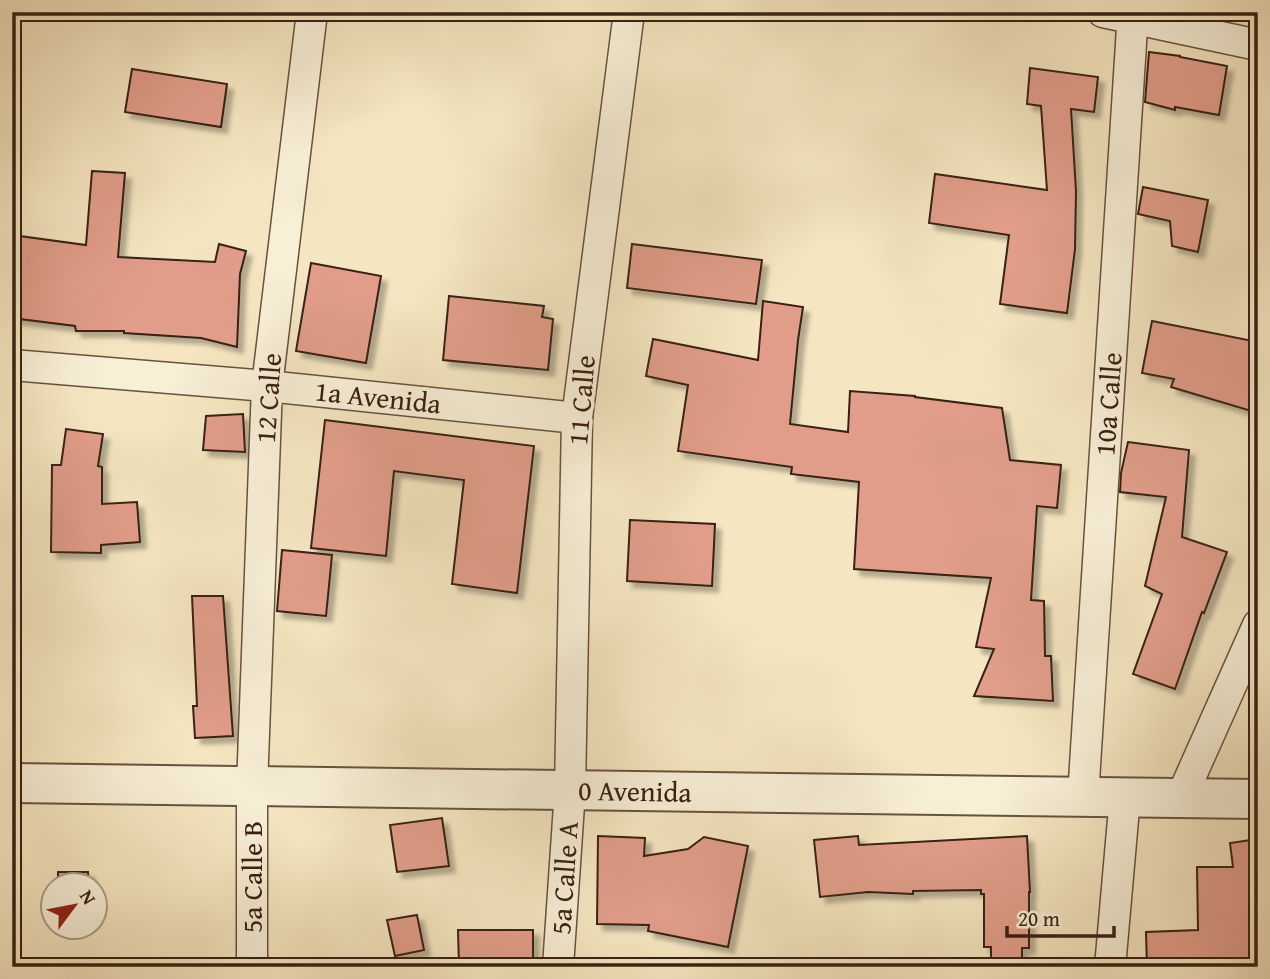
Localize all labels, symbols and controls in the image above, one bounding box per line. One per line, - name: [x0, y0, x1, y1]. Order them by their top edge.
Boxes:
- street label: 12 Calle: [244, 351, 291, 445]
- street label: 10a Calle: [1083, 351, 1132, 457]
- street label: 11 Calle: [556, 353, 605, 447]
- street label: 1a Avenida: [313, 369, 444, 424]
- street label: 0 Avenida: [578, 769, 693, 812]
- street label: 5a Calle A: [539, 820, 588, 936]
- street label: 5a Calle B: [231, 821, 272, 933]
- north arrow: [38, 870, 108, 940]
- text: N: [73, 884, 104, 910]
- scale bar: [1007, 895, 1114, 939]
- text: 20 m: [1018, 903, 1060, 934]

